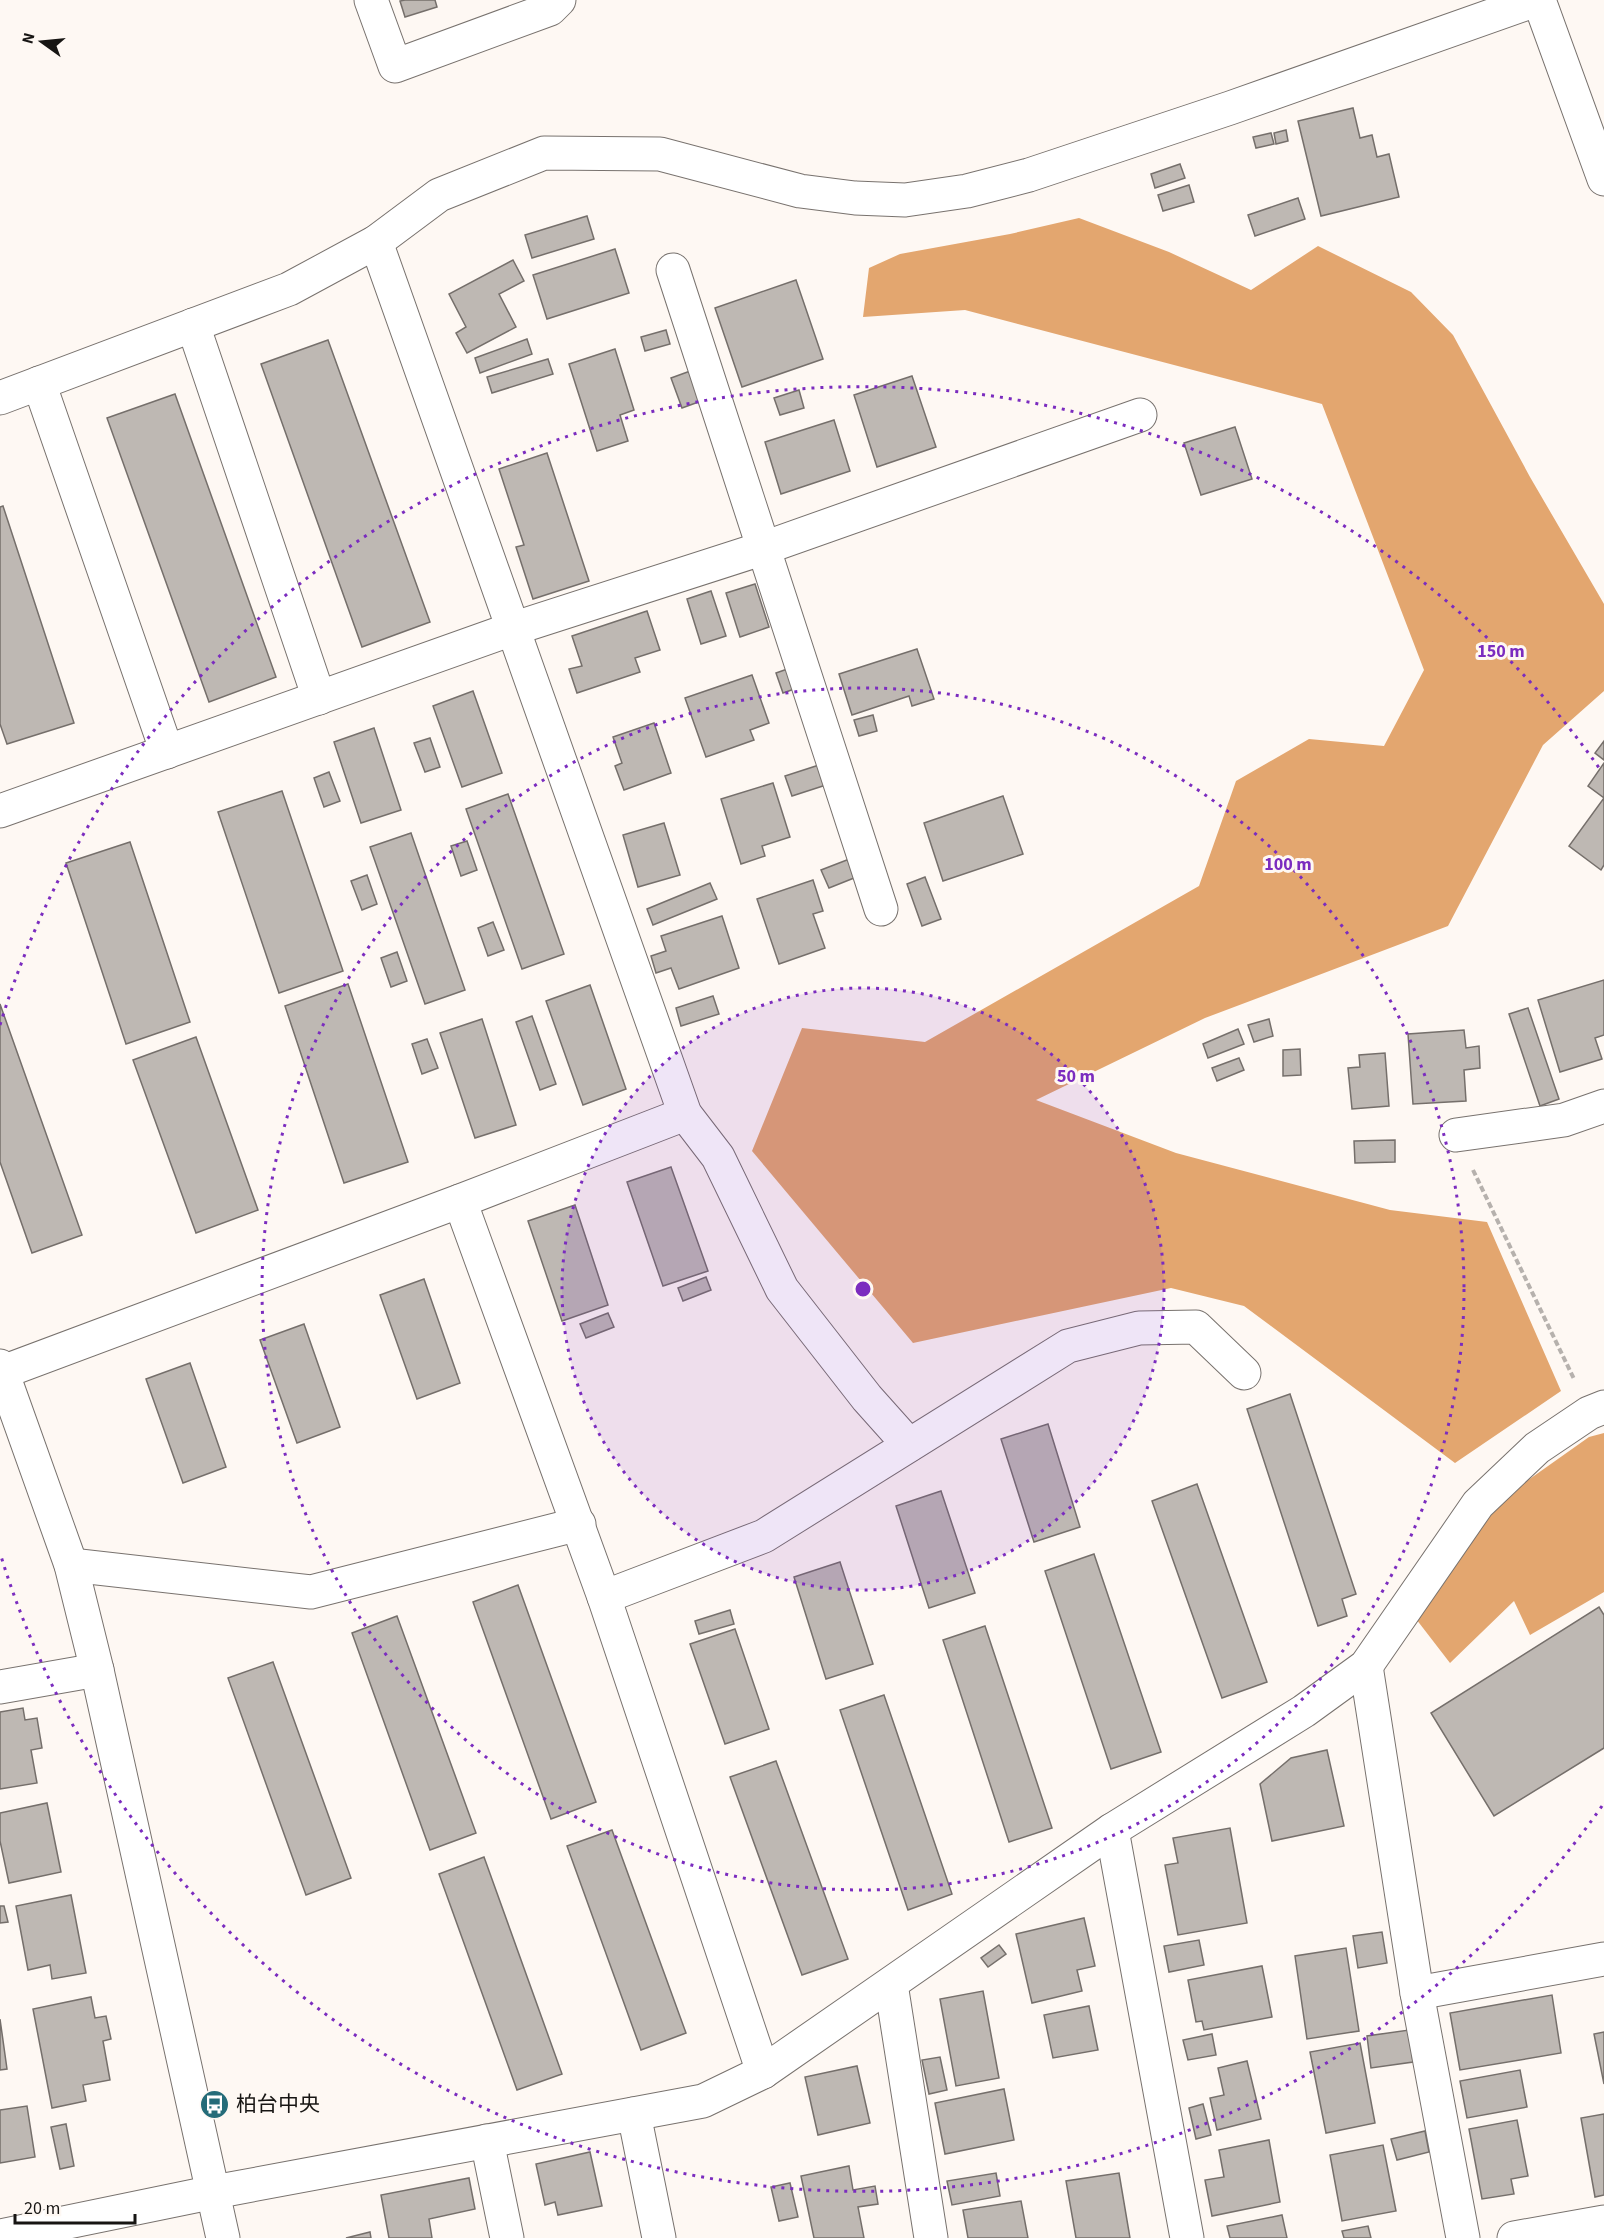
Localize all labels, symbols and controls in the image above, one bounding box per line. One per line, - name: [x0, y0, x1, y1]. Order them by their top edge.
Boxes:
- north arrow: [12, 12, 72, 72]
- text: N: [16, 30, 40, 46]
- text: 150 m: [1477, 639, 1525, 664]
- text: 100 m: [1264, 852, 1312, 877]
- text: 50 m: [1057, 1064, 1095, 1089]
- centre of rings: [853, 1279, 873, 1299]
- bus stop icon: 柏台中央: [199, 2088, 231, 2120]
- place label: 柏台中央: [236, 2089, 320, 2119]
- scale bar: [15, 2187, 135, 2225]
- text: 20 m: [24, 2196, 60, 2221]

